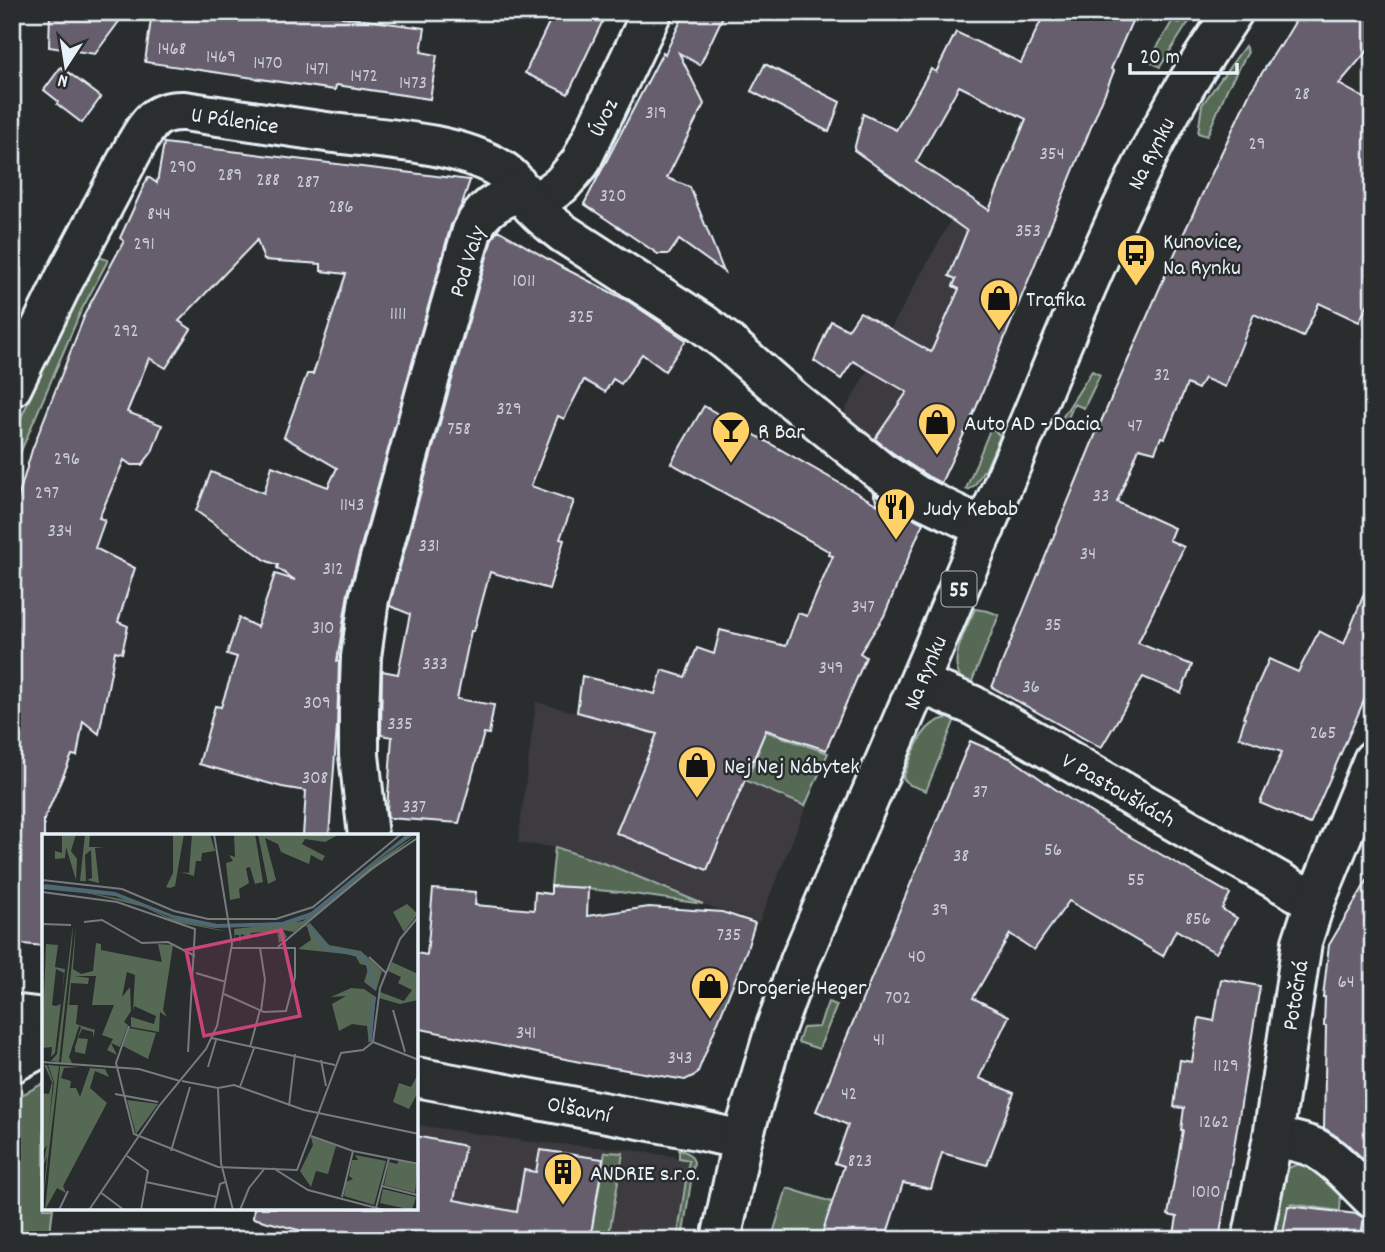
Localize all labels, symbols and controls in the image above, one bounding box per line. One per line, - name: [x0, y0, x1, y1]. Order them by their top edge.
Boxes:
- north arrow: [32, 32, 102, 102]
- scale bar: [1130, 32, 1236, 76]
- house number: 1468: [158, 37, 186, 64]
- text: 20 m: [1140, 44, 1180, 74]
- house number: 1469: [206, 45, 236, 72]
- house number: 1470: [253, 51, 283, 78]
- house number: 1471: [305, 57, 329, 84]
- house number: 1472: [350, 64, 378, 91]
- text: N: [56, 65, 71, 93]
- house number: 1473: [399, 71, 427, 98]
- house number: 28: [1294, 82, 1310, 109]
- street label: Úvoz: [582, 94, 629, 143]
- street label: U Pálenice: [189, 100, 280, 145]
- house number: 319: [645, 101, 667, 128]
- street label: Na Rynku: [1121, 112, 1186, 197]
- house number: 29: [1248, 132, 1266, 159]
- house number: 354: [1039, 142, 1065, 169]
- house number: 290: [169, 155, 197, 182]
- house number: 289: [218, 163, 242, 190]
- house number: 288: [256, 168, 280, 195]
- house number: 287: [296, 170, 320, 197]
- house number: 320: [599, 184, 627, 211]
- house number: 286: [328, 195, 354, 222]
- house number: 844: [147, 202, 171, 229]
- house number: 353: [1015, 219, 1041, 246]
- street label: Pod Valy: [442, 221, 497, 302]
- place label: Kunovice, Na Rynku: [1163, 227, 1242, 286]
- house number: 291: [133, 232, 155, 259]
- bus stop icon: Kunovice, Na Rynku: [1115, 232, 1157, 287]
- house number: 1011: [513, 269, 535, 296]
- shop icon: Trafika: [978, 277, 1020, 332]
- place label: Trafika: [1026, 285, 1087, 318]
- house number: 1111: [390, 302, 406, 329]
- house number: 325: [568, 305, 594, 332]
- house number: 292: [113, 319, 139, 346]
- house number: 32: [1154, 363, 1170, 390]
- house number: 329: [496, 397, 522, 424]
- shop icon: Auto AD - Dacia: [916, 401, 958, 456]
- bar icon: R Bar: [710, 409, 752, 464]
- place label: Auto AD - Dacia: [964, 409, 1101, 442]
- house number: 47: [1127, 414, 1143, 441]
- house number: 758: [447, 417, 471, 444]
- place label: R Bar: [758, 417, 805, 450]
- house number: 296: [54, 447, 80, 474]
- house number: 297: [35, 481, 59, 508]
- house number: 33: [1093, 484, 1109, 511]
- restaurant icon: Judy Kebab: [875, 486, 917, 541]
- house number: 1143: [340, 493, 364, 520]
- place label: Judy Kebab: [923, 494, 1018, 527]
- house number: 334: [48, 519, 72, 546]
- house number: 331: [418, 534, 440, 561]
- house number: 34: [1080, 542, 1096, 569]
- house number: 312: [323, 557, 343, 584]
- road number: 55: [942, 572, 976, 606]
- house number: 347: [851, 595, 875, 622]
- house number: 35: [1044, 613, 1062, 640]
- house number: 310: [312, 616, 334, 643]
- street label: Na Rynku: [897, 631, 958, 716]
- house number: 333: [422, 652, 448, 679]
- house number: 349: [818, 656, 844, 683]
- house number: 36: [1022, 675, 1040, 702]
- house number: 309: [303, 691, 331, 718]
- house number: 335: [387, 712, 413, 739]
- house number: 265: [1310, 721, 1336, 748]
- shop icon: Nej Nej Nábytek: [676, 744, 718, 799]
- street label: V Pastouškách: [1054, 746, 1180, 838]
- place label: Nej Nej Nábytek: [724, 752, 860, 785]
- house number: 308: [302, 766, 328, 793]
- house number: 37: [972, 780, 988, 807]
- house number: 337: [402, 795, 426, 822]
- inset map: [42, 834, 418, 1210]
- house number: 56: [1044, 838, 1062, 865]
- house number: 38: [953, 844, 969, 871]
- house number: 55: [1127, 868, 1145, 895]
- house number: 39: [931, 898, 949, 925]
- house number: 856: [1185, 907, 1211, 934]
- house number: 735: [717, 923, 741, 950]
- house number: 40: [908, 945, 926, 972]
- street label: Potočná: [1276, 958, 1319, 1033]
- shop icon: Drogerie Heger: [689, 965, 731, 1020]
- house number: 64: [1337, 970, 1355, 997]
- place label: Drogerie Heger: [737, 973, 867, 1006]
- house number: 702: [885, 986, 911, 1013]
- house number: 341: [516, 1021, 536, 1048]
- house number: 41: [873, 1028, 885, 1055]
- house number: 343: [668, 1046, 692, 1073]
- house number: 1129: [1213, 1054, 1239, 1081]
- house number: 42: [841, 1082, 857, 1109]
- street label: Olšavní: [544, 1089, 615, 1134]
- house number: 1262: [1199, 1110, 1229, 1137]
- house number: 823: [848, 1149, 872, 1176]
- building icon: ANDRIE s.r.o.: [542, 1151, 584, 1206]
- place label: ANDRIE s.r.o.: [590, 1159, 700, 1192]
- house number: 1010: [1191, 1180, 1221, 1207]

